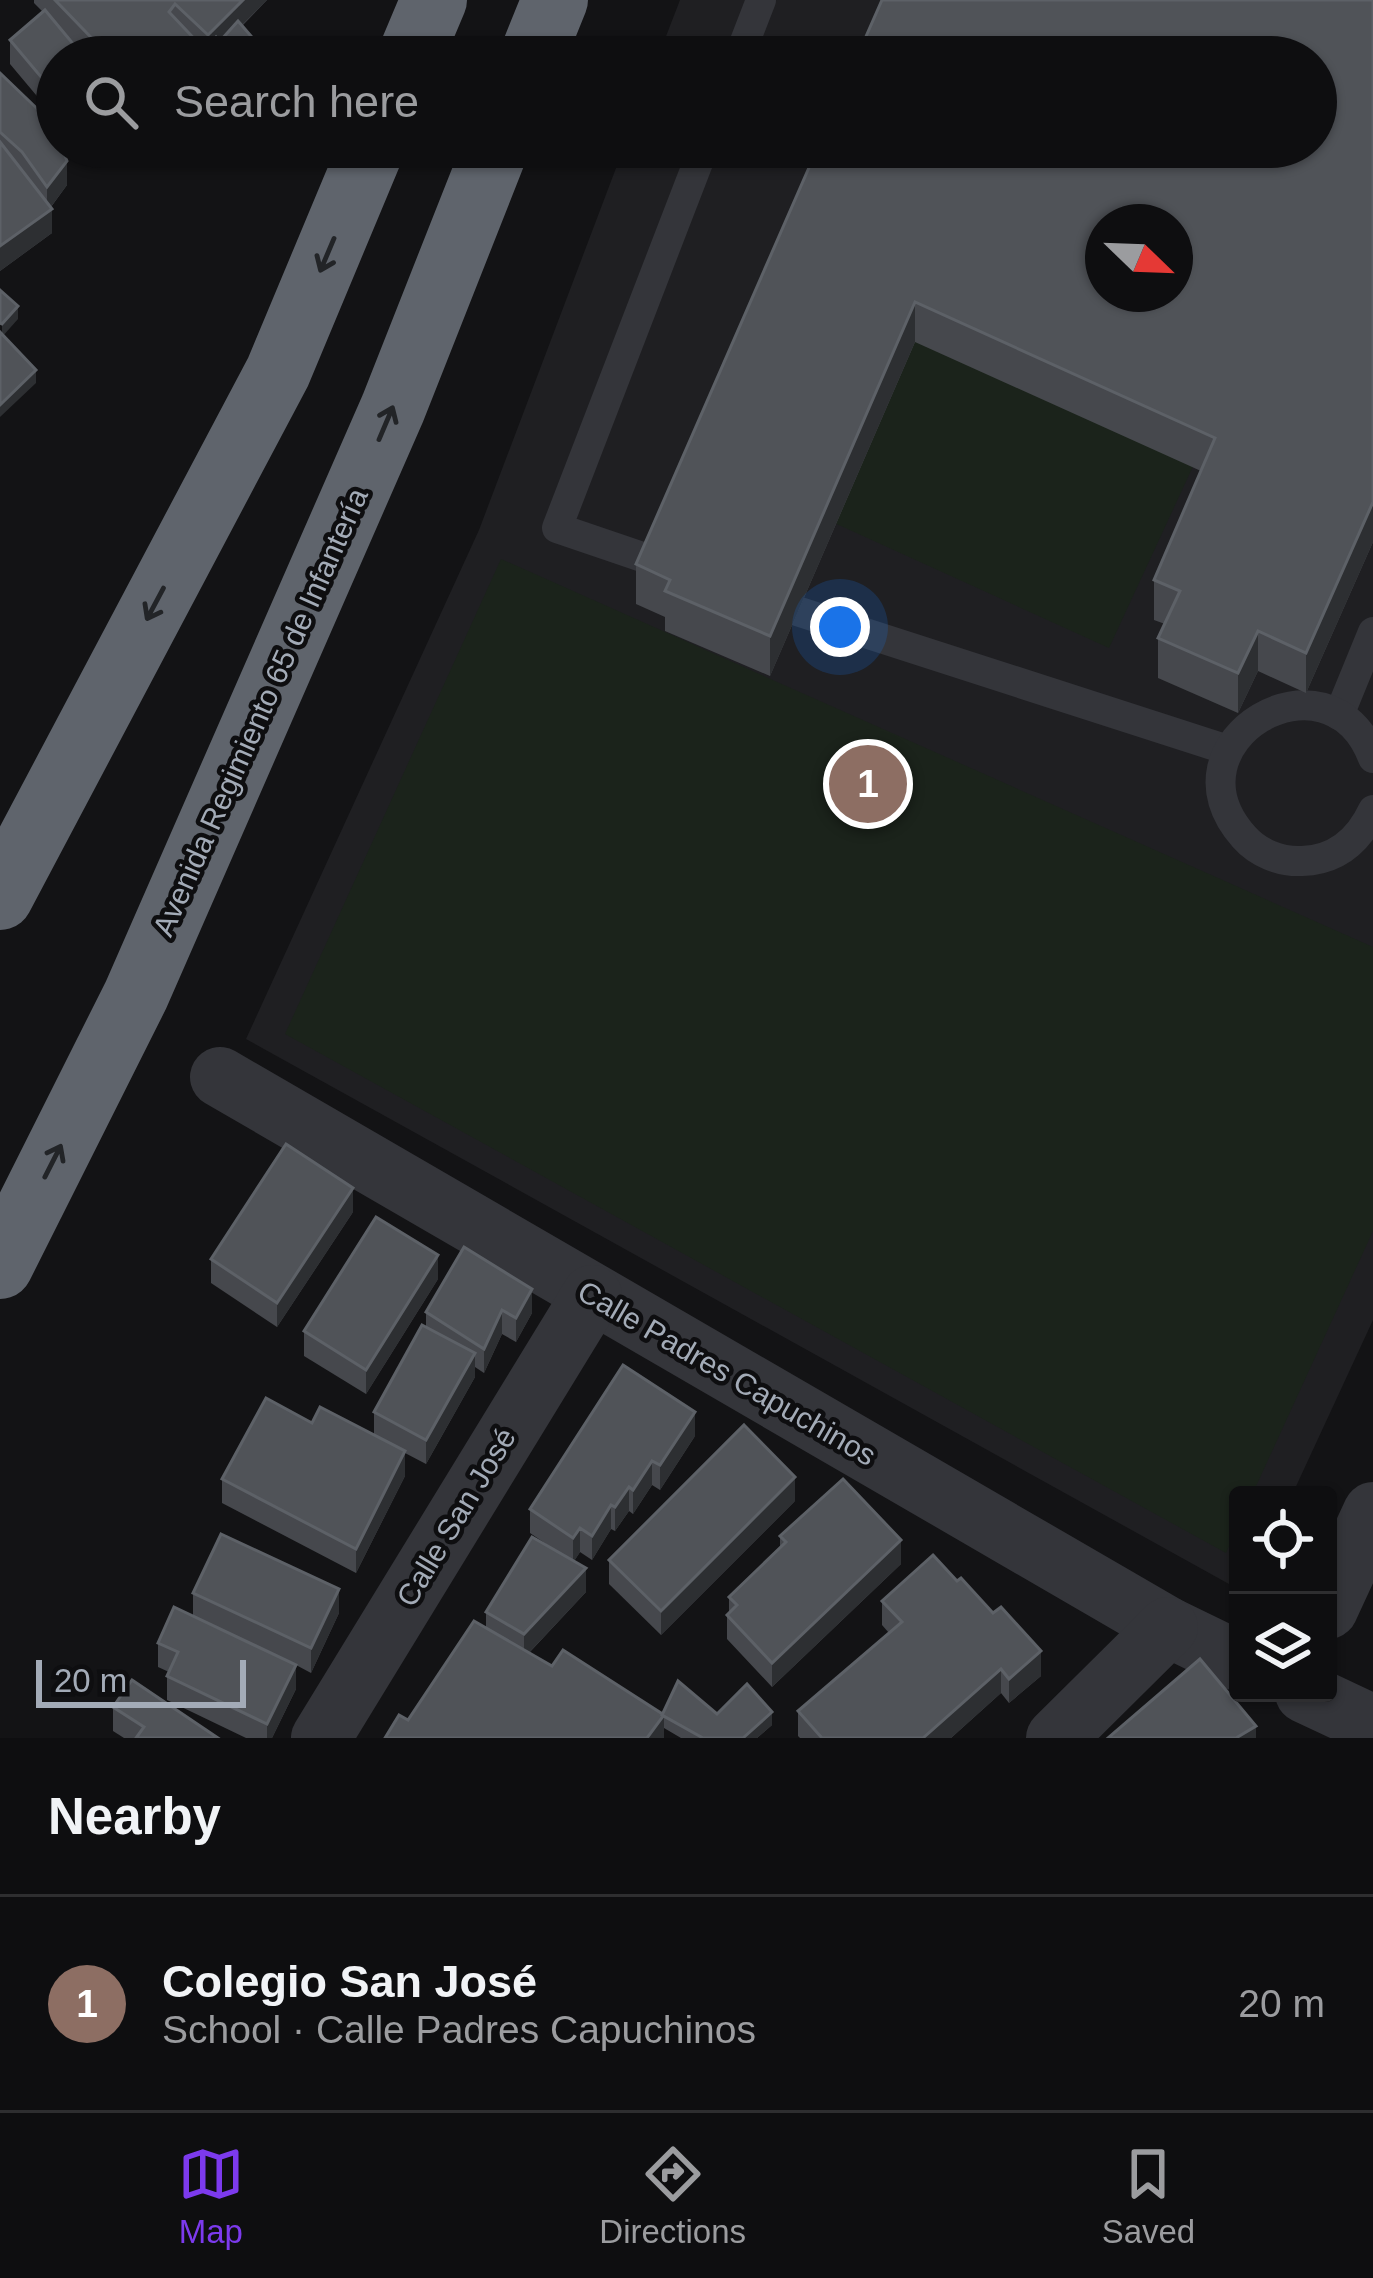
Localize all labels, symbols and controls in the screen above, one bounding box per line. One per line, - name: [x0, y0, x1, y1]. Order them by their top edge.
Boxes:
- search box: [36, 36, 1337, 168]
- icon: search: [78, 69, 144, 135]
- text: Search here: [174, 76, 419, 127]
- north arrow: [1085, 204, 1193, 312]
- one-way arrow: [315, 235, 336, 272]
- one-way arrow: [377, 406, 398, 443]
- street label: Avenida Regimiento 65 de Infantería: [146, 483, 374, 941]
- one-way arrow: [143, 586, 166, 621]
- your location: [810, 597, 870, 657]
- pin: 1: [829, 739, 907, 829]
- one-way arrow: [42, 1144, 65, 1180]
- street label: Calle Padres Capuchinos: [572, 1274, 882, 1472]
- street label: Calle San José: [390, 1422, 522, 1612]
- map controls: [1229, 1486, 1337, 1702]
- button: locate: [1229, 1486, 1337, 1594]
- button: layers: [1229, 1594, 1337, 1702]
- scale bar: [36, 1654, 246, 1707]
- text: 20 m: [54, 1662, 127, 1699]
- text: Nearby: [48, 1788, 221, 1845]
- text: Colegio San José: [162, 1956, 537, 2007]
- text: 1: [76, 1982, 98, 2025]
- text: 20 m: [1238, 1982, 1325, 2025]
- text: School · Calle Padres Capuchinos: [162, 2008, 756, 2051]
- tab: Map: [178, 2141, 244, 2251]
- tab: Directions: [599, 2141, 746, 2251]
- tab: Saved: [1102, 2141, 1195, 2251]

